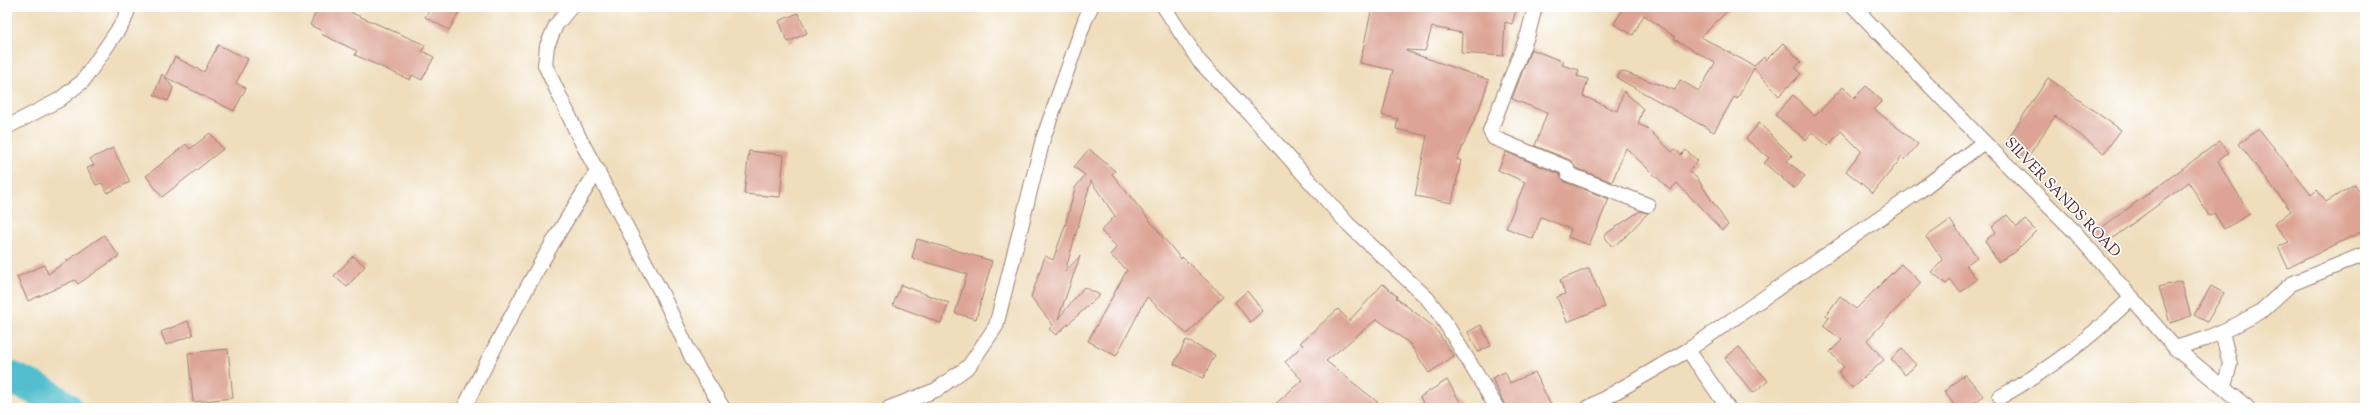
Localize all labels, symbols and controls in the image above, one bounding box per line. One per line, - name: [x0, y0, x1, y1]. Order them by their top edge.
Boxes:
- street label: SILVER SANDS ROAD: [1999, 133, 2125, 263]

